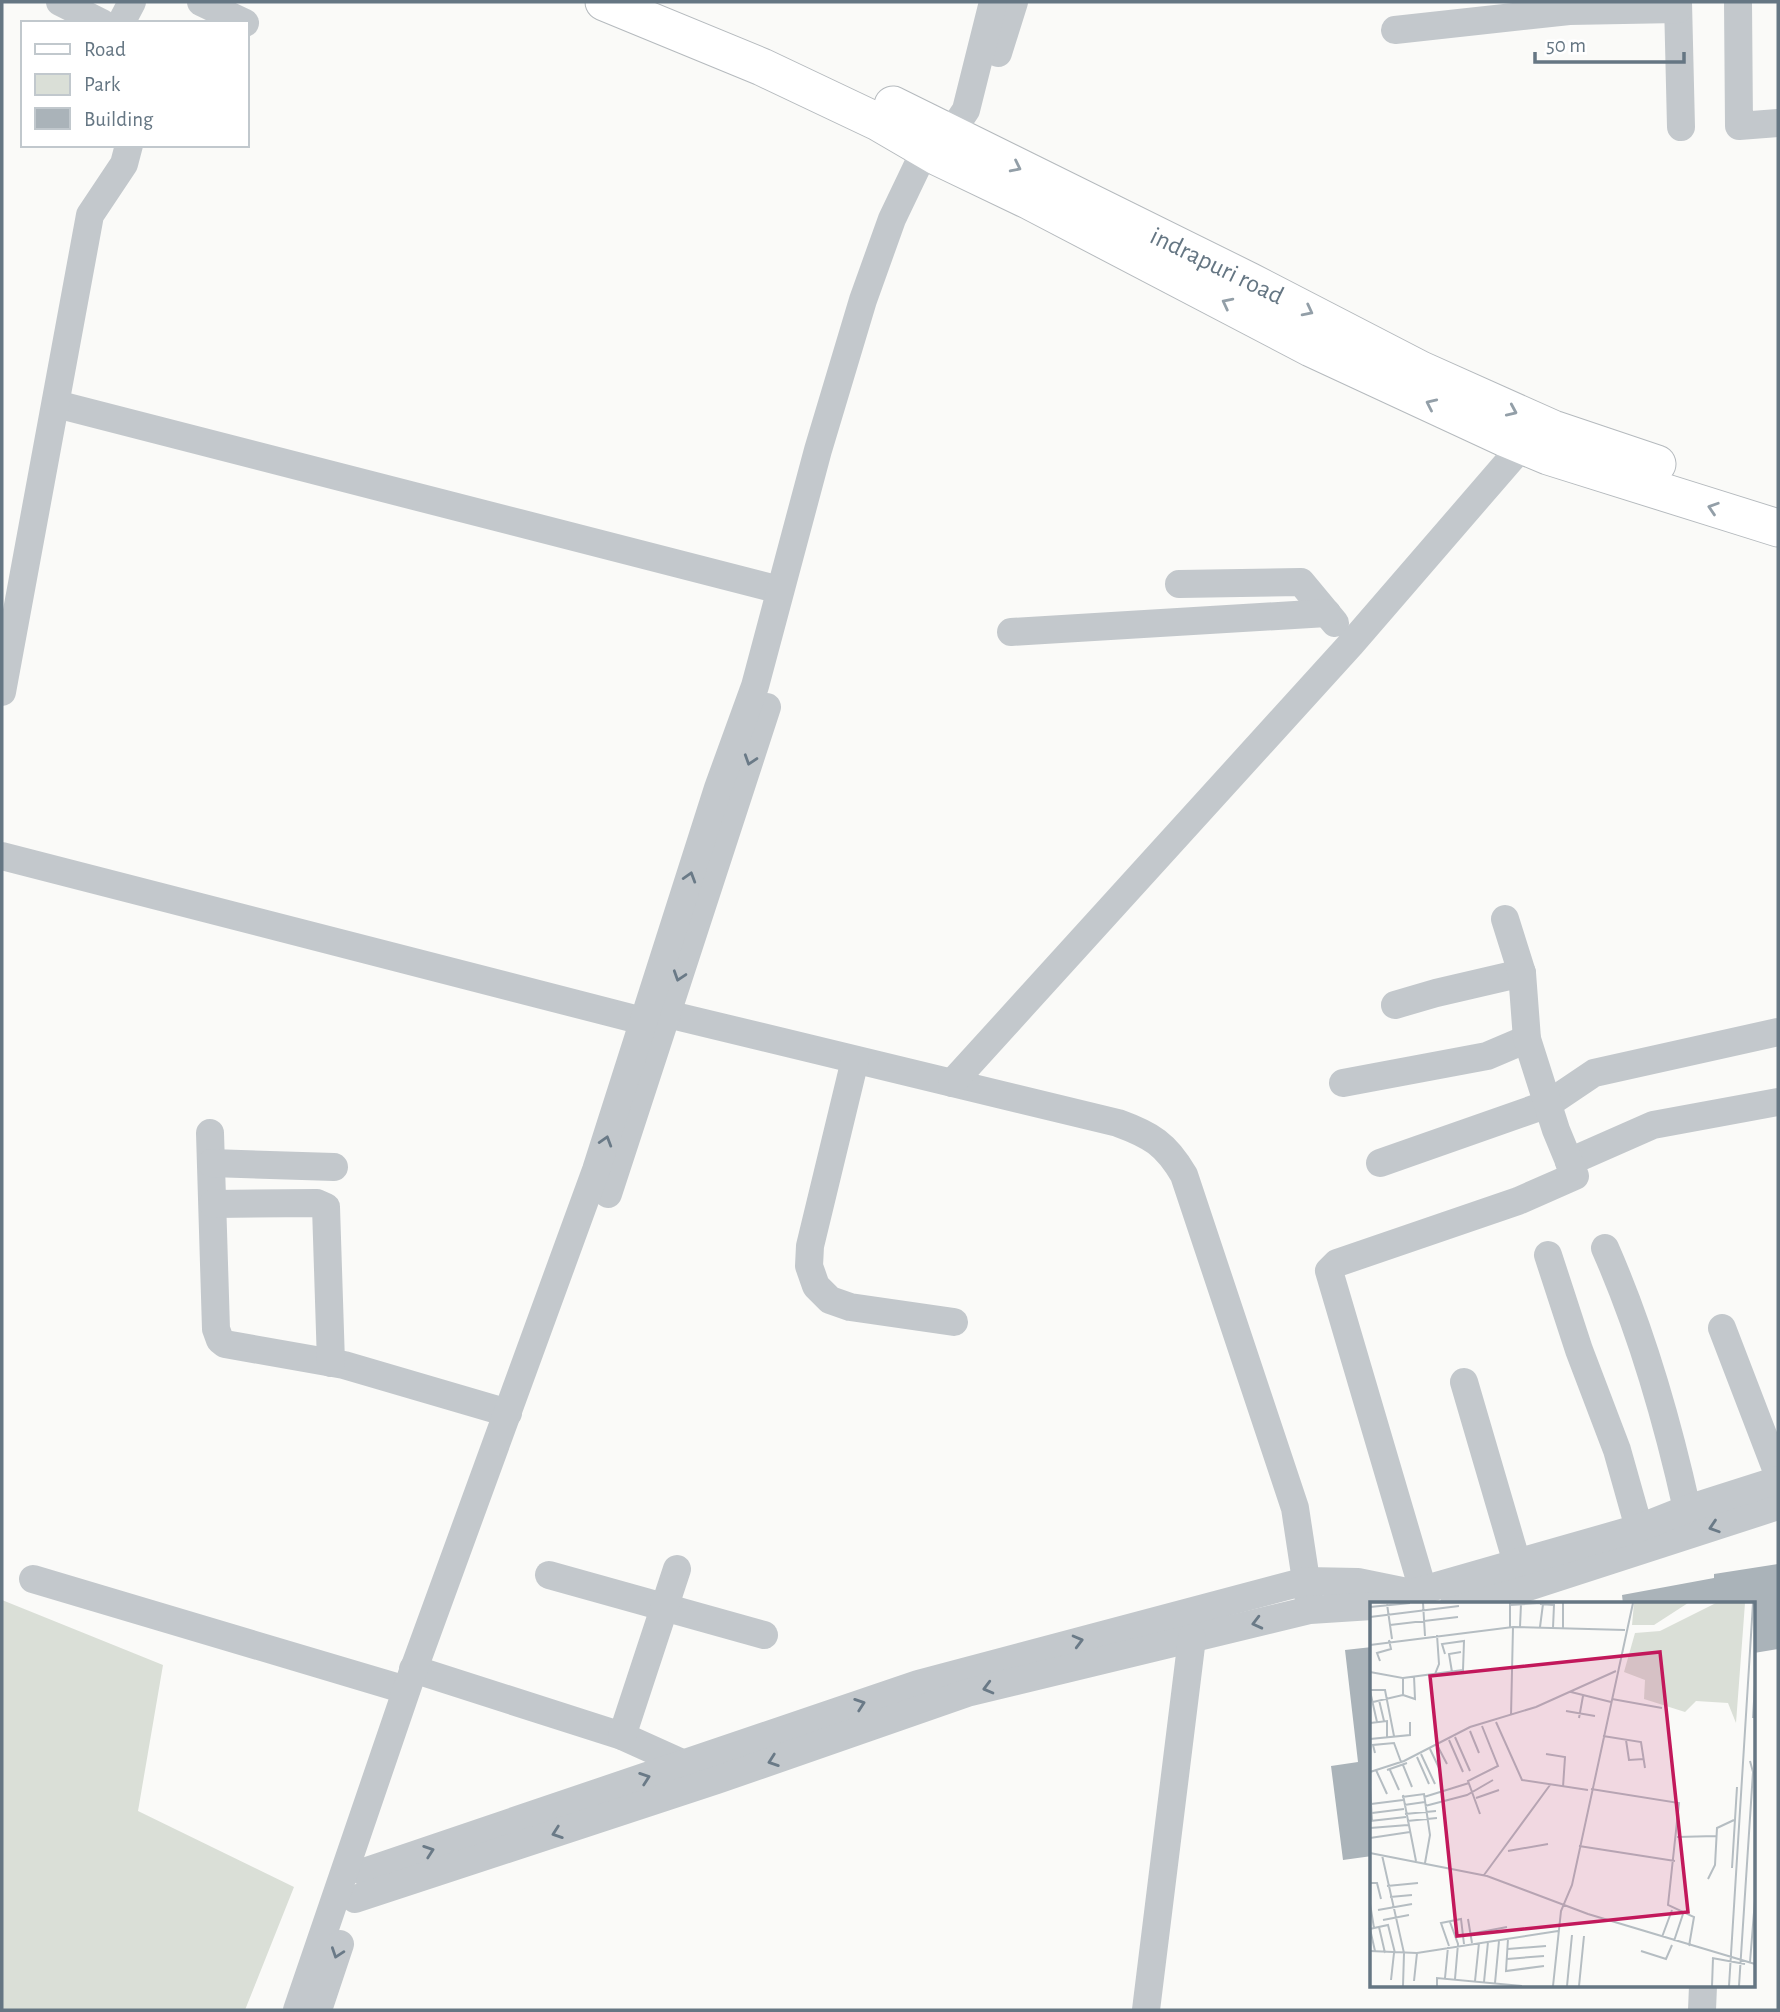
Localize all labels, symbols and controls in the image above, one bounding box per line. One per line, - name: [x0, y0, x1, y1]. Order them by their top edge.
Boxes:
- legend: [21, 21, 248, 147]
- scale bar: [1535, 21, 1684, 65]
- text: 50 m: [1546, 35, 1586, 56]
- text: Road: [84, 39, 126, 60]
- text: Park: [84, 74, 121, 95]
- text: Building: [84, 109, 154, 130]
- one-way arrow: [1009, 158, 1021, 172]
- street label: indrapuri road: [1146, 223, 1288, 309]
- one-way arrow: [1222, 298, 1234, 312]
- one-way arrow: [1301, 303, 1313, 317]
- one-way arrow: [1426, 398, 1438, 412]
- one-way arrow: [1505, 403, 1517, 417]
- one-way arrow: [1707, 501, 1719, 516]
- one-way arrow: [743, 753, 758, 765]
- one-way arrow: [682, 872, 696, 884]
- one-way arrow: [673, 970, 688, 982]
- one-way arrow: [597, 1135, 612, 1147]
- one-way arrow: [1708, 1519, 1720, 1534]
- inset map: [1370, 1602, 1756, 1988]
- one-way arrow: [1251, 1614, 1263, 1629]
- one-way arrow: [1072, 1635, 1084, 1649]
- one-way arrow: [982, 1679, 994, 1694]
- one-way arrow: [853, 1698, 865, 1712]
- one-way arrow: [767, 1753, 779, 1767]
- one-way arrow: [638, 1772, 650, 1786]
- one-way arrow: [551, 1825, 563, 1839]
- one-way arrow: [423, 1844, 435, 1859]
- one-way arrow: [331, 1947, 345, 1959]

